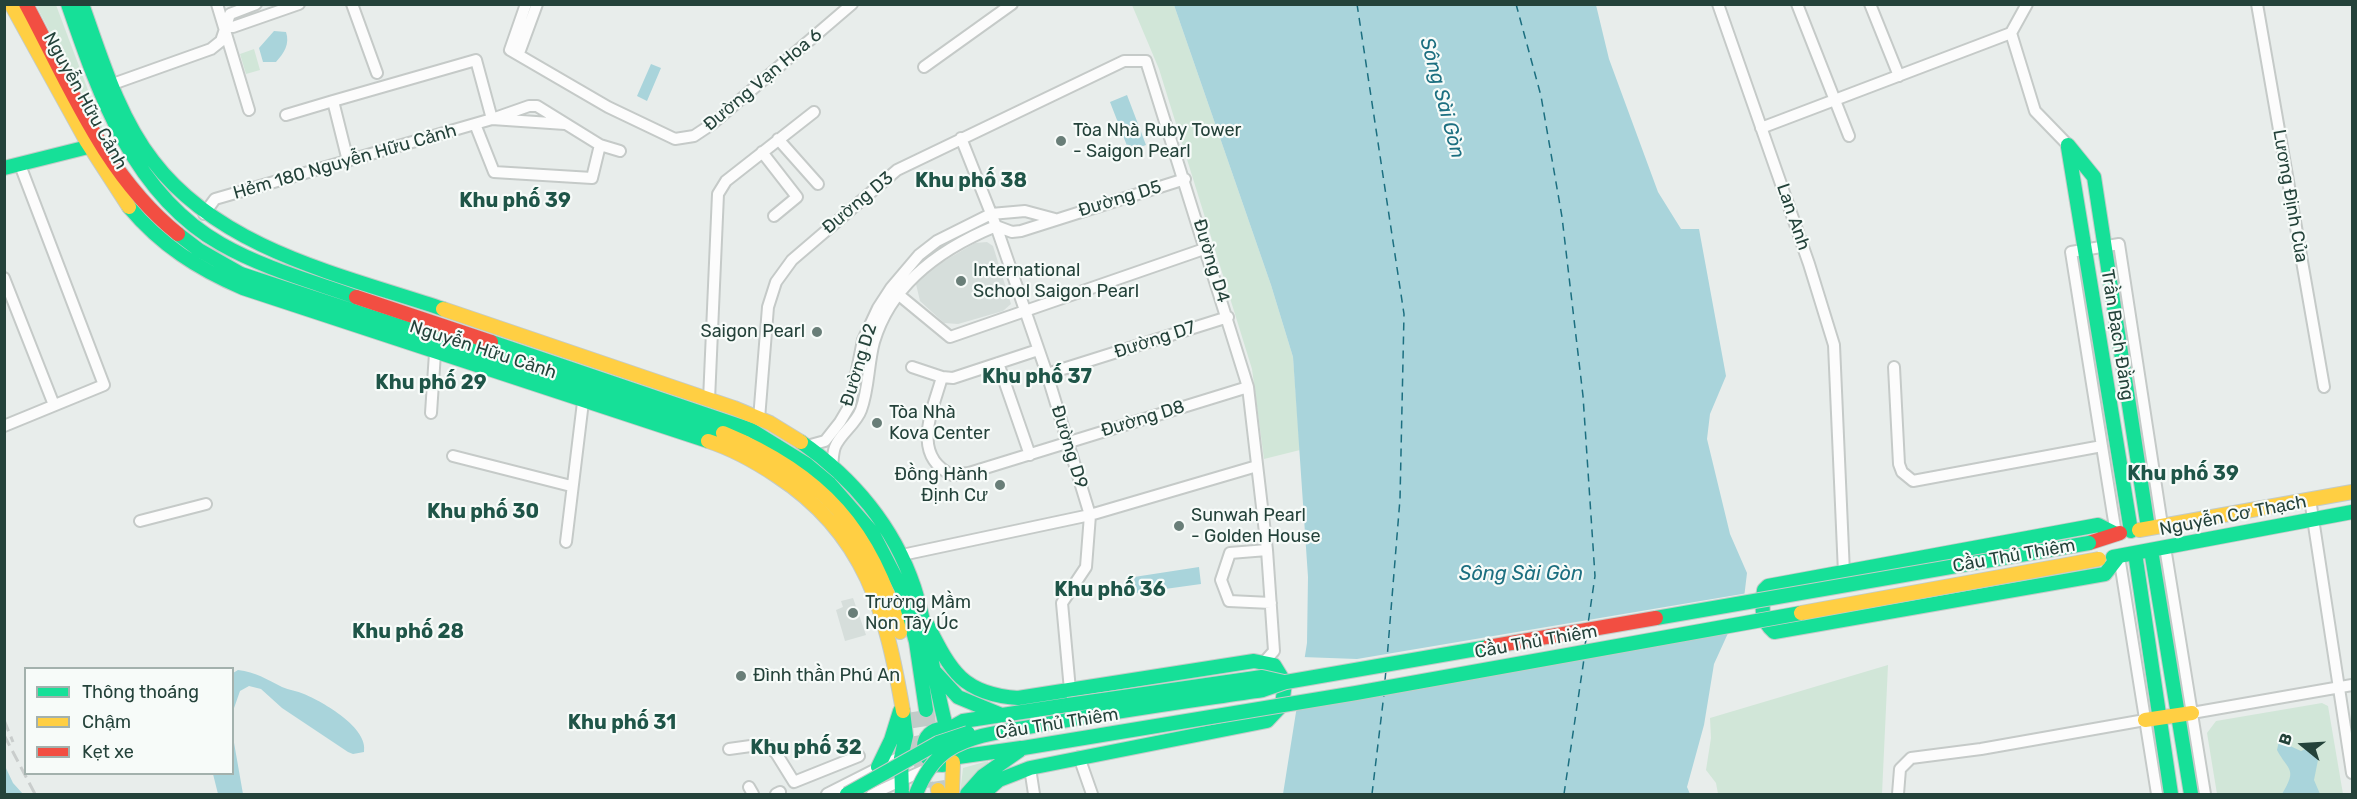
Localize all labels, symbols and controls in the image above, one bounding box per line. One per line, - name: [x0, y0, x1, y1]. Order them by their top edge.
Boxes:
- street label: Đường Vạn Hoa 6: [699, 24, 827, 136]
- street label: Nguyễn Hữu Cảnh: [38, 29, 132, 173]
- water label: Sông Sài Gòn: [1414, 35, 1470, 161]
- street label: Hẻm 180 Nguyễn Hữu Cảnh: [231, 120, 459, 204]
- place label: Tòa Nhà Ruby Tower - Saigon Pearl: [1073, 120, 1241, 162]
- street label: Lương Định Của: [2268, 128, 2312, 264]
- marker: Tòa Nhà Ruby Tower - Saigon Pearl: [1054, 134, 1068, 148]
- street label: Đường D3: [818, 167, 898, 239]
- district label: Khu phố 38: [915, 169, 1027, 193]
- street label: Đường D5: [1076, 176, 1164, 222]
- street label: Lan Anh: [1772, 181, 1814, 253]
- district label: Khu phố 39: [459, 189, 571, 213]
- street label: Đường D4: [1188, 217, 1234, 305]
- place label: International School Saigon Pearl: [973, 260, 1139, 302]
- street label: Trần Bạch Đằng: [2096, 268, 2138, 402]
- marker: International School Saigon Pearl: [954, 274, 968, 288]
- street label: Nguyễn Hữu Cảnh: [407, 316, 559, 384]
- street label: Đường D7: [1112, 317, 1198, 363]
- place label: Saigon Pearl: [700, 321, 805, 343]
- street label: Đường D2: [836, 321, 882, 409]
- marker: Saigon Pearl: [810, 325, 824, 339]
- district label: Khu phố 37: [982, 365, 1092, 389]
- district label: Khu phố 29: [375, 371, 487, 395]
- street label: Đường D8: [1099, 396, 1187, 442]
- place label: Tòa Nhà Kova Center: [889, 402, 990, 444]
- street label: Đường D9: [1046, 403, 1092, 491]
- marker: Tòa Nhà Kova Center: [870, 416, 884, 430]
- district label: Khu phố 39: [2127, 462, 2239, 486]
- place label: Đồng Hành Định Cư: [894, 464, 988, 506]
- marker: Đồng Hành Định Cư: [993, 478, 1007, 492]
- street label: Nguyễn Cơ Thạch: [2158, 491, 2308, 541]
- district label: Khu phố 30: [427, 500, 539, 524]
- place label: Sunwah Pearl - Golden House: [1191, 505, 1320, 548]
- marker: Sunwah Pearl - Golden House: [1172, 519, 1186, 533]
- street label: Cầu Thủ Thiêm: [1951, 535, 2077, 577]
- water label: Sông Sài Gòn: [1459, 562, 1583, 586]
- district label: Khu phố 36: [1054, 578, 1166, 602]
- place label: Trường Mầm Non Tây Úc: [865, 592, 971, 634]
- marker: Trường Mầm Non Tây Úc: [846, 606, 860, 620]
- district label: Khu phố 28: [352, 620, 464, 644]
- street label: Cầu Thủ Thiêm: [1473, 621, 1599, 663]
- place label: Đình thần Phú An: [753, 665, 900, 687]
- legend: [24, 667, 234, 775]
- marker: Đình thần Phú An: [734, 669, 748, 683]
- text: Thông thoáng: [82, 681, 199, 703]
- street label: Cầu Thủ Thiêm: [994, 704, 1120, 744]
- text: Chậm: [82, 711, 131, 733]
- district label: Khu phố 31: [568, 711, 676, 735]
- north arrow: [2273, 715, 2333, 775]
- text: B: [2275, 731, 2296, 748]
- district label: Khu phố 32: [750, 736, 862, 760]
- text: Kẹt xe: [82, 741, 134, 763]

